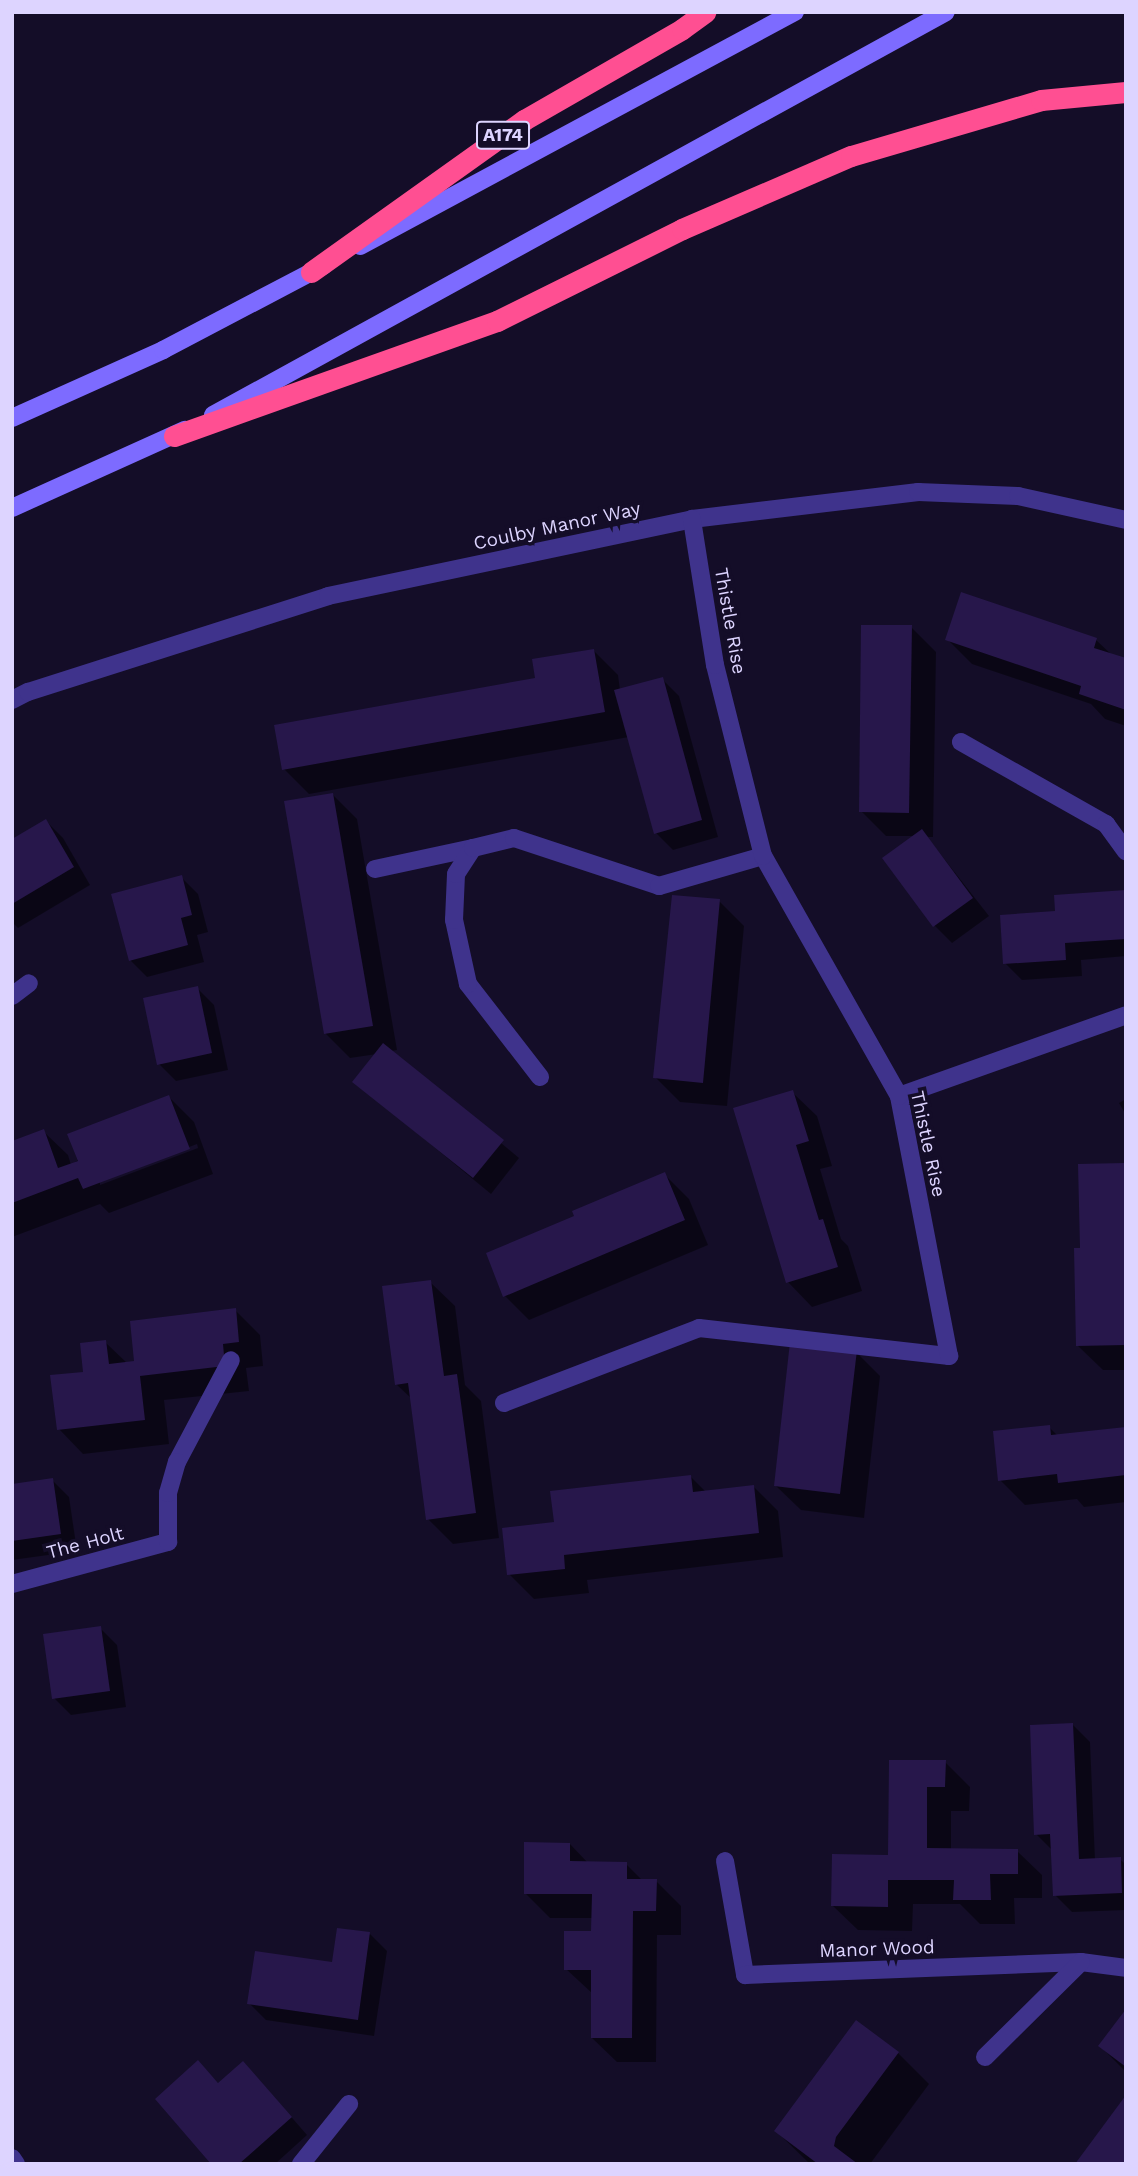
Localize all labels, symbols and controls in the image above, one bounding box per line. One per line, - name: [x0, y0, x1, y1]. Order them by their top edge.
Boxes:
- road number: A174: [475, 120, 531, 150]
- street label: Coulby Manor Way: [471, 497, 643, 555]
- street label: Thistle Rise: [709, 566, 751, 676]
- street label: Thistle Rise: [906, 1089, 950, 1199]
- street label: The Holt: [44, 1522, 126, 1564]
- street label: Manor Wood: [818, 1936, 936, 1962]

